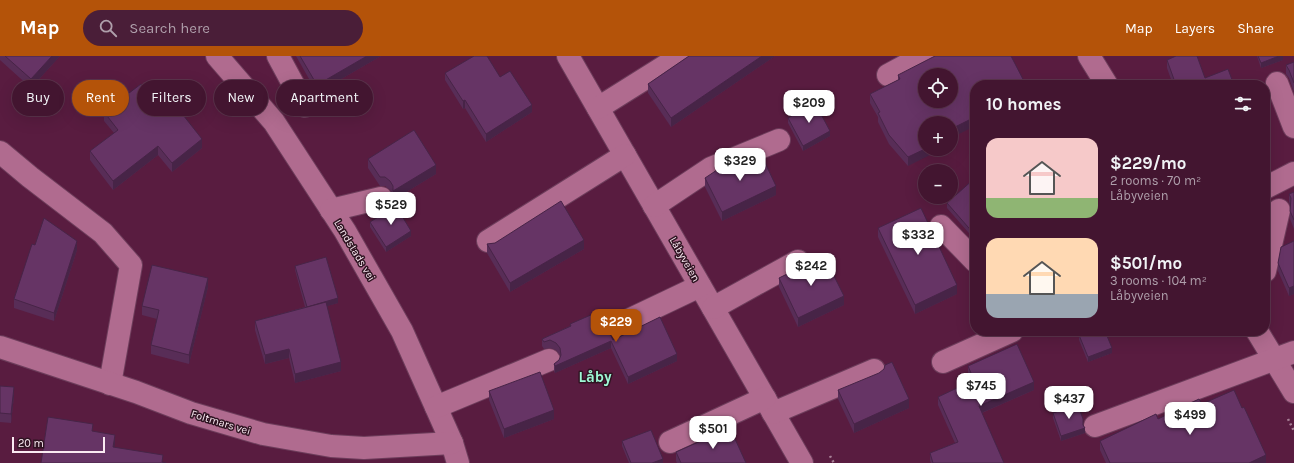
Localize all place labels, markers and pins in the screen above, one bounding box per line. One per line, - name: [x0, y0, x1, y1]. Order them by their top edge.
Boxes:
- pin: $209: [785, 90, 833, 124]
- pin: $329: [716, 148, 764, 182]
- pin: $529: [367, 192, 415, 226]
- pin: $332: [894, 222, 942, 256]
- pin: $242: [787, 253, 835, 287]
- pin: $229: [592, 309, 640, 343]
- pin: $745: [957, 373, 1005, 407]
- pin: $437: [1045, 386, 1093, 420]
- pin: $499: [1166, 402, 1214, 436]
- pin: $501: [689, 416, 737, 450]

